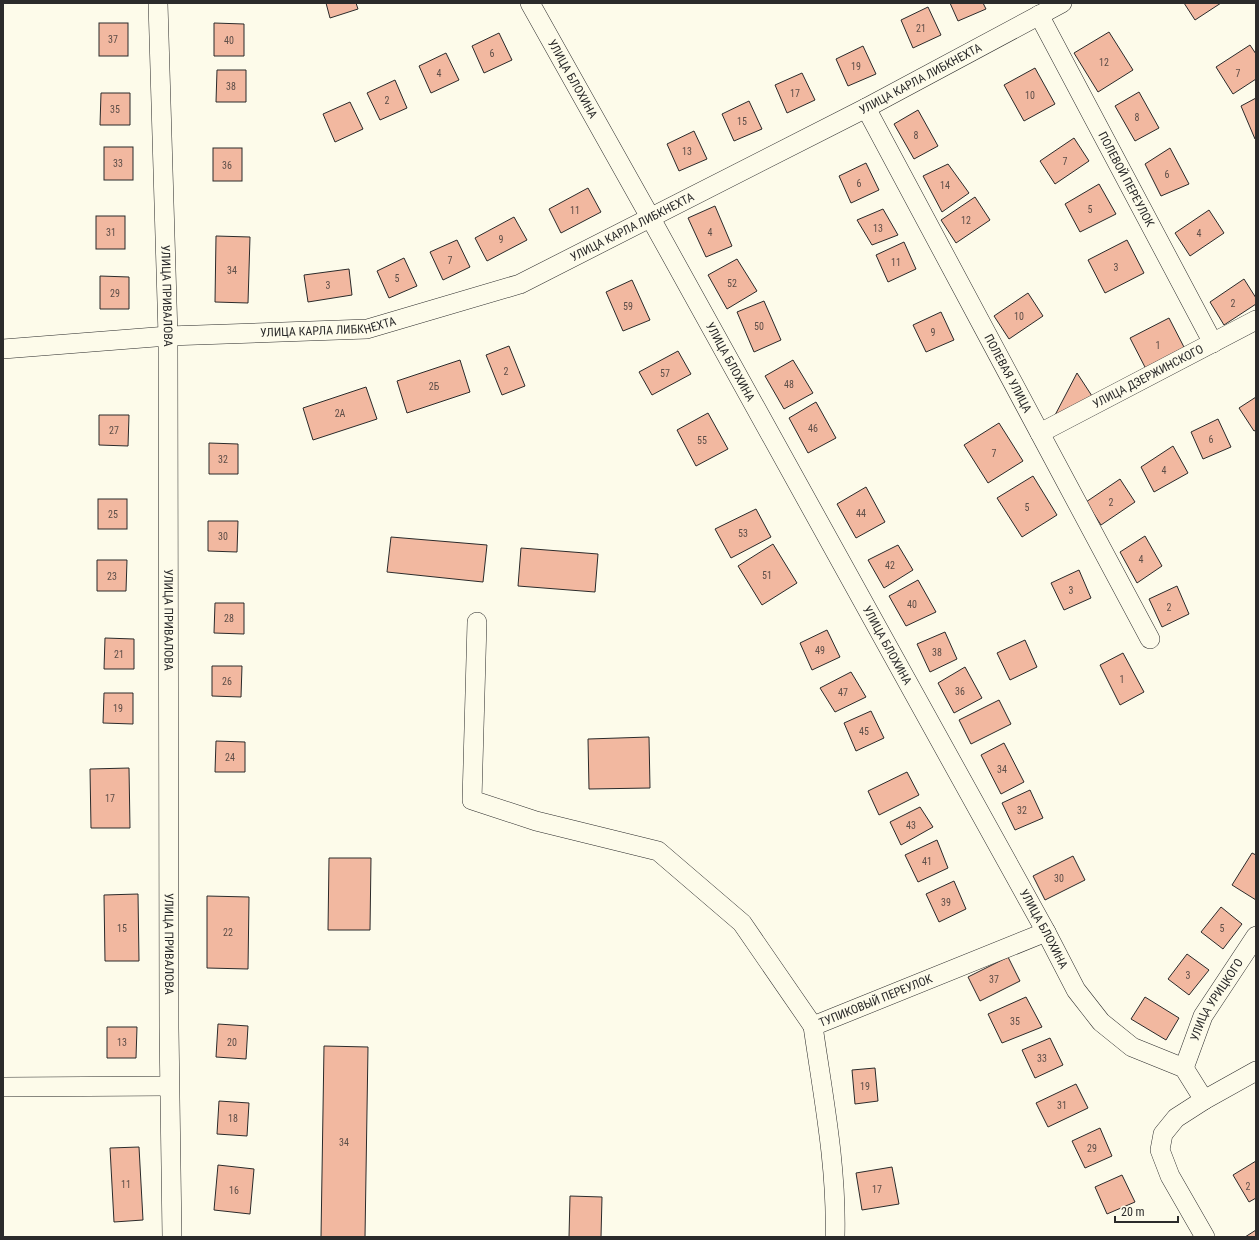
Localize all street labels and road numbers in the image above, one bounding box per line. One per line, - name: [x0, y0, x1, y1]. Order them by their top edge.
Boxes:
- street label: УЛИЦА БЛОХИНА: [545, 37, 600, 121]
- street label: УЛИЦА КАРЛА ЛИБКНЕХТА: [857, 40, 984, 117]
- street label: ПОЛЕВОЙ ПЕРЕУЛОК: [1095, 129, 1157, 229]
- street label: УЛИЦА КАРЛА ЛИБКНЕХТА: [568, 190, 696, 264]
- street label: УЛИЦА ПРИВАЛОВА: [158, 245, 175, 347]
- street label: УЛИЦА КАРЛА ЛИБКНЕХТА: [260, 314, 398, 340]
- street label: УЛИЦА БЛОХИНА: [703, 320, 758, 404]
- street label: ПОЛЕВАЯ УЛИЦА: [981, 332, 1035, 415]
- street label: УЛИЦА ДЗЕРЖИНСКОГО: [1090, 342, 1206, 411]
- street label: УЛИЦА ПРИВАЛОВА: [161, 569, 175, 671]
- street label: УЛИЦА БЛОХИНА: [860, 603, 915, 687]
- street label: УЛИЦА БЛОХИНА: [1017, 887, 1071, 971]
- street label: УЛИЦА ПРИВАЛОВА: [162, 893, 176, 995]
- street label: УЛИЦА УРИЦКОГО: [1187, 956, 1246, 1043]
- street label: ТУПИКОВЫЙ ПЕРЕУЛОК: [817, 971, 935, 1030]

